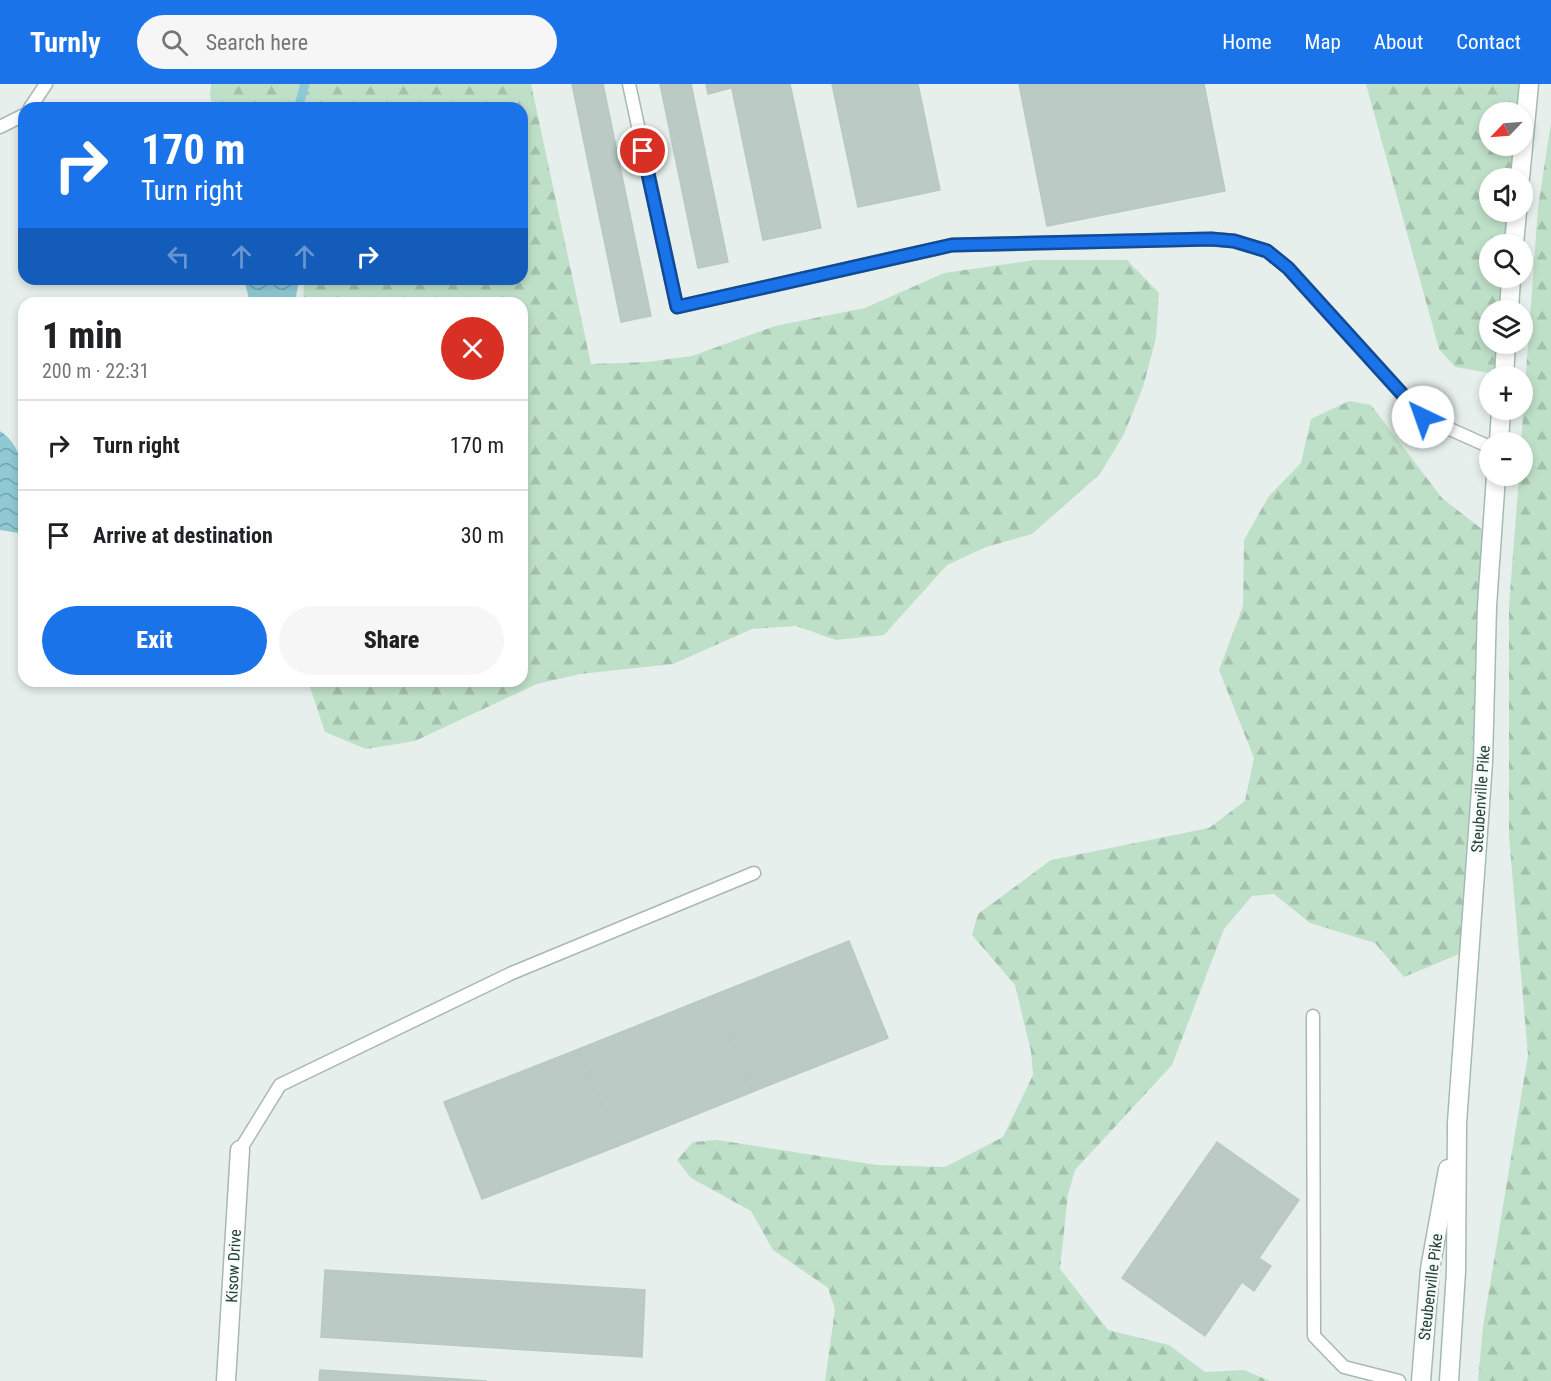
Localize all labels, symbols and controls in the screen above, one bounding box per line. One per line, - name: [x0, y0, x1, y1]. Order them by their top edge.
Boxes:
- search box: [137, 15, 557, 69]
- text: Turnly: [30, 26, 101, 59]
- icon: search: [158, 26, 191, 59]
- text: Search here: [206, 30, 308, 55]
- text: Home: [1222, 30, 1272, 54]
- text: Map: [1305, 30, 1341, 54]
- text: About: [1374, 30, 1423, 54]
- text: Contact: [1456, 30, 1521, 54]
- north arrow: [1479, 102, 1533, 156]
- map controls: [1479, 102, 1533, 486]
- text: 170 m: [141, 125, 246, 174]
- pin: [617, 125, 668, 176]
- icon: right: [42, 126, 120, 204]
- icon: arrive: [626, 134, 659, 167]
- button: sound: [1479, 168, 1533, 222]
- text: Turn right: [141, 175, 243, 207]
- button: search: [1479, 234, 1533, 288]
- icon: left: [162, 240, 195, 273]
- icon: ahead: [225, 240, 258, 273]
- icon: ahead: [288, 240, 321, 273]
- icon: right: [351, 240, 384, 273]
- button: layers: [1479, 300, 1533, 354]
- text: 1 min: [42, 315, 122, 357]
- button: close: [441, 317, 504, 380]
- text: 200 m · 22:31: [42, 359, 149, 383]
- button: +: [1479, 366, 1533, 420]
- position arrow: [1391, 385, 1455, 449]
- icon: right: [42, 429, 75, 462]
- button: −: [1479, 432, 1533, 486]
- text: Turn right: [93, 433, 180, 458]
- text: 170 m: [450, 433, 504, 458]
- icon: arrive: [42, 519, 75, 552]
- text: Arrive at destination: [93, 523, 273, 548]
- text: 30 m: [461, 523, 504, 548]
- button: Exit: [42, 606, 267, 675]
- button: Share: [279, 606, 504, 675]
- street label: Steubenville Pike: [1467, 745, 1494, 853]
- street label: Kisow Drive: [222, 1229, 245, 1303]
- street label: Steubenville Pike: [1415, 1233, 1446, 1342]

